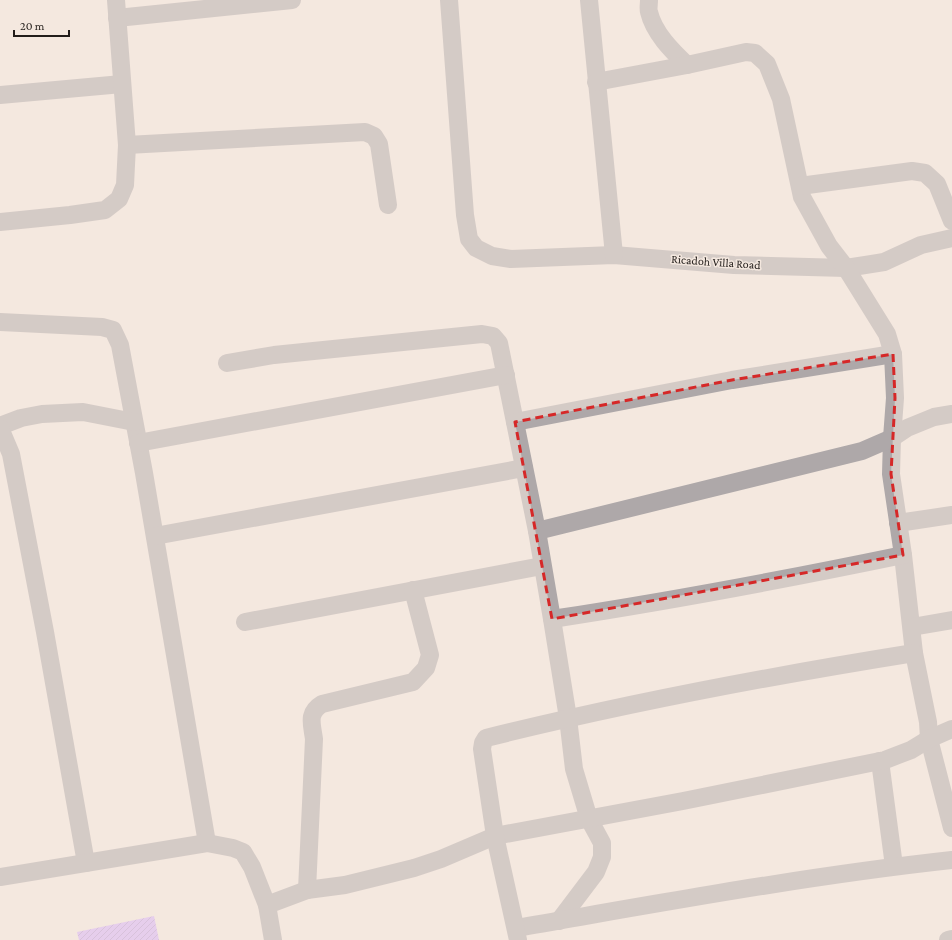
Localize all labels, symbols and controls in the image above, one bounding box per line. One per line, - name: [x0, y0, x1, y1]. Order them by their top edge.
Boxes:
- scale bar: [14, 12, 69, 38]
- text: 20 m: [20, 19, 45, 33]
- street label: Ricadoh Villa Road: [671, 252, 762, 272]

